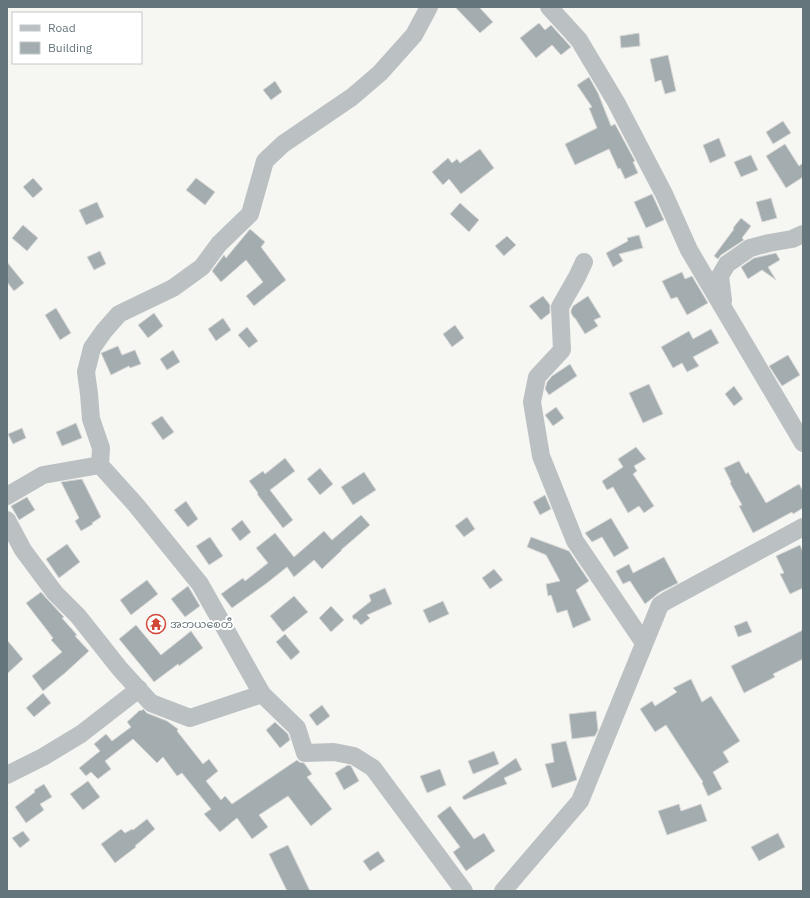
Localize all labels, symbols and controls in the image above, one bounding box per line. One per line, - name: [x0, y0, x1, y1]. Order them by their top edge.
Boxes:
- legend: [12, 12, 142, 64]
- text: Road: [48, 20, 76, 35]
- text: Building: [48, 40, 93, 55]
- temple icon: အဘယစေတီ: [145, 613, 167, 635]
- place label: အဘယစေတီ: [170, 617, 233, 631]

